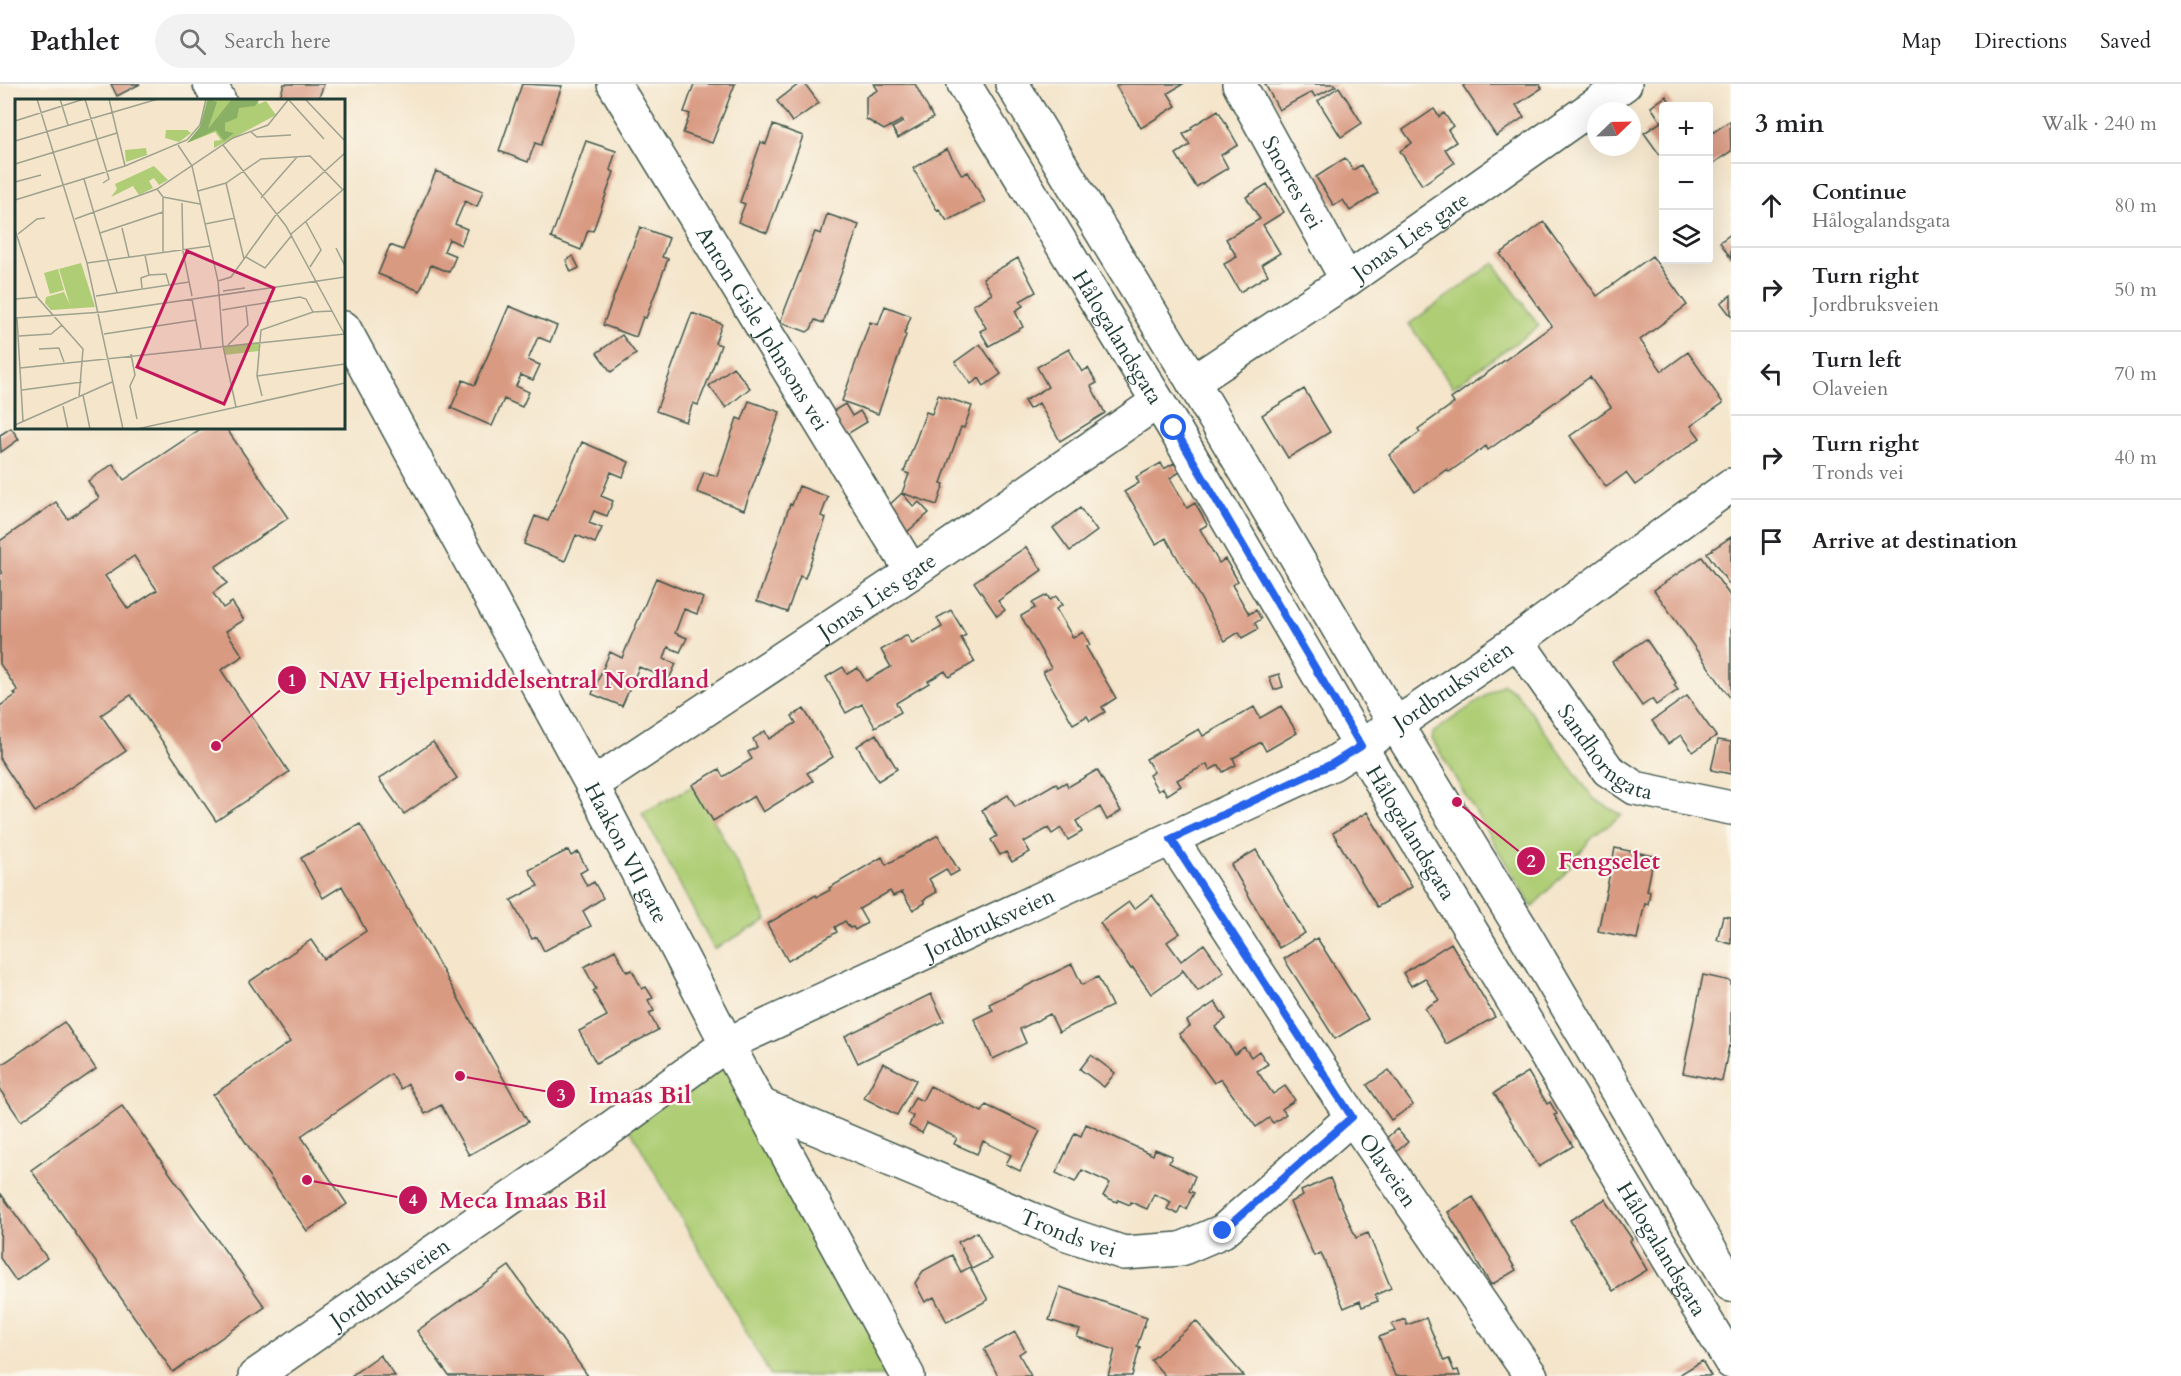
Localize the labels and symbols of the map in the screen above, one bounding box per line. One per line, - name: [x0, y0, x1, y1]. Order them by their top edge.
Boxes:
- inset map: [15, 99, 345, 429]
- north arrow: [1587, 102, 1641, 156]
- street label: Snorres vei: [1254, 131, 1330, 235]
- street label: Jonas Lies gate: [1344, 185, 1475, 290]
- street label: Anton Gisle Johnsons vei: [688, 221, 836, 436]
- street label: Hålogalandsgata: [1065, 264, 1170, 410]
- route start: [1160, 414, 1186, 440]
- street label: Jonas Lies gate: [810, 546, 942, 648]
- street label: Jordbruksveien: [1385, 634, 1520, 740]
- callout: NAV Hjelpemiddelsentral Nordland: [277, 659, 721, 701]
- text: NAV Hjelpemiddelsentral Nordland: [319, 664, 709, 697]
- text: 1: [287, 668, 297, 693]
- street label: Sandhorngata: [1550, 698, 1655, 807]
- street label: Hålogalandsgata: [1359, 760, 1463, 906]
- street label: Haakon VII gate: [577, 777, 675, 929]
- callout: Fengselet: [1516, 840, 1672, 882]
- text: Fengselet: [1558, 845, 1660, 878]
- text: 2: [1526, 849, 1536, 874]
- street label: Jordbruksveien: [917, 880, 1060, 968]
- callout: Imaas Bil: [546, 1073, 703, 1115]
- text: Imaas Bil: [589, 1079, 691, 1112]
- text: 3: [556, 1083, 566, 1108]
- street label: Olaveien: [1352, 1127, 1424, 1214]
- street label: Hålogalandsgata: [1610, 1176, 1714, 1322]
- callout: Meca Imaas Bil: [398, 1179, 619, 1221]
- text: Meca Imaas Bil: [439, 1184, 607, 1217]
- text: 4: [408, 1188, 418, 1213]
- street label: Tronds vei: [1015, 1202, 1120, 1265]
- route end: [1209, 1217, 1235, 1243]
- street label: Jordbruksveien: [322, 1231, 457, 1337]

